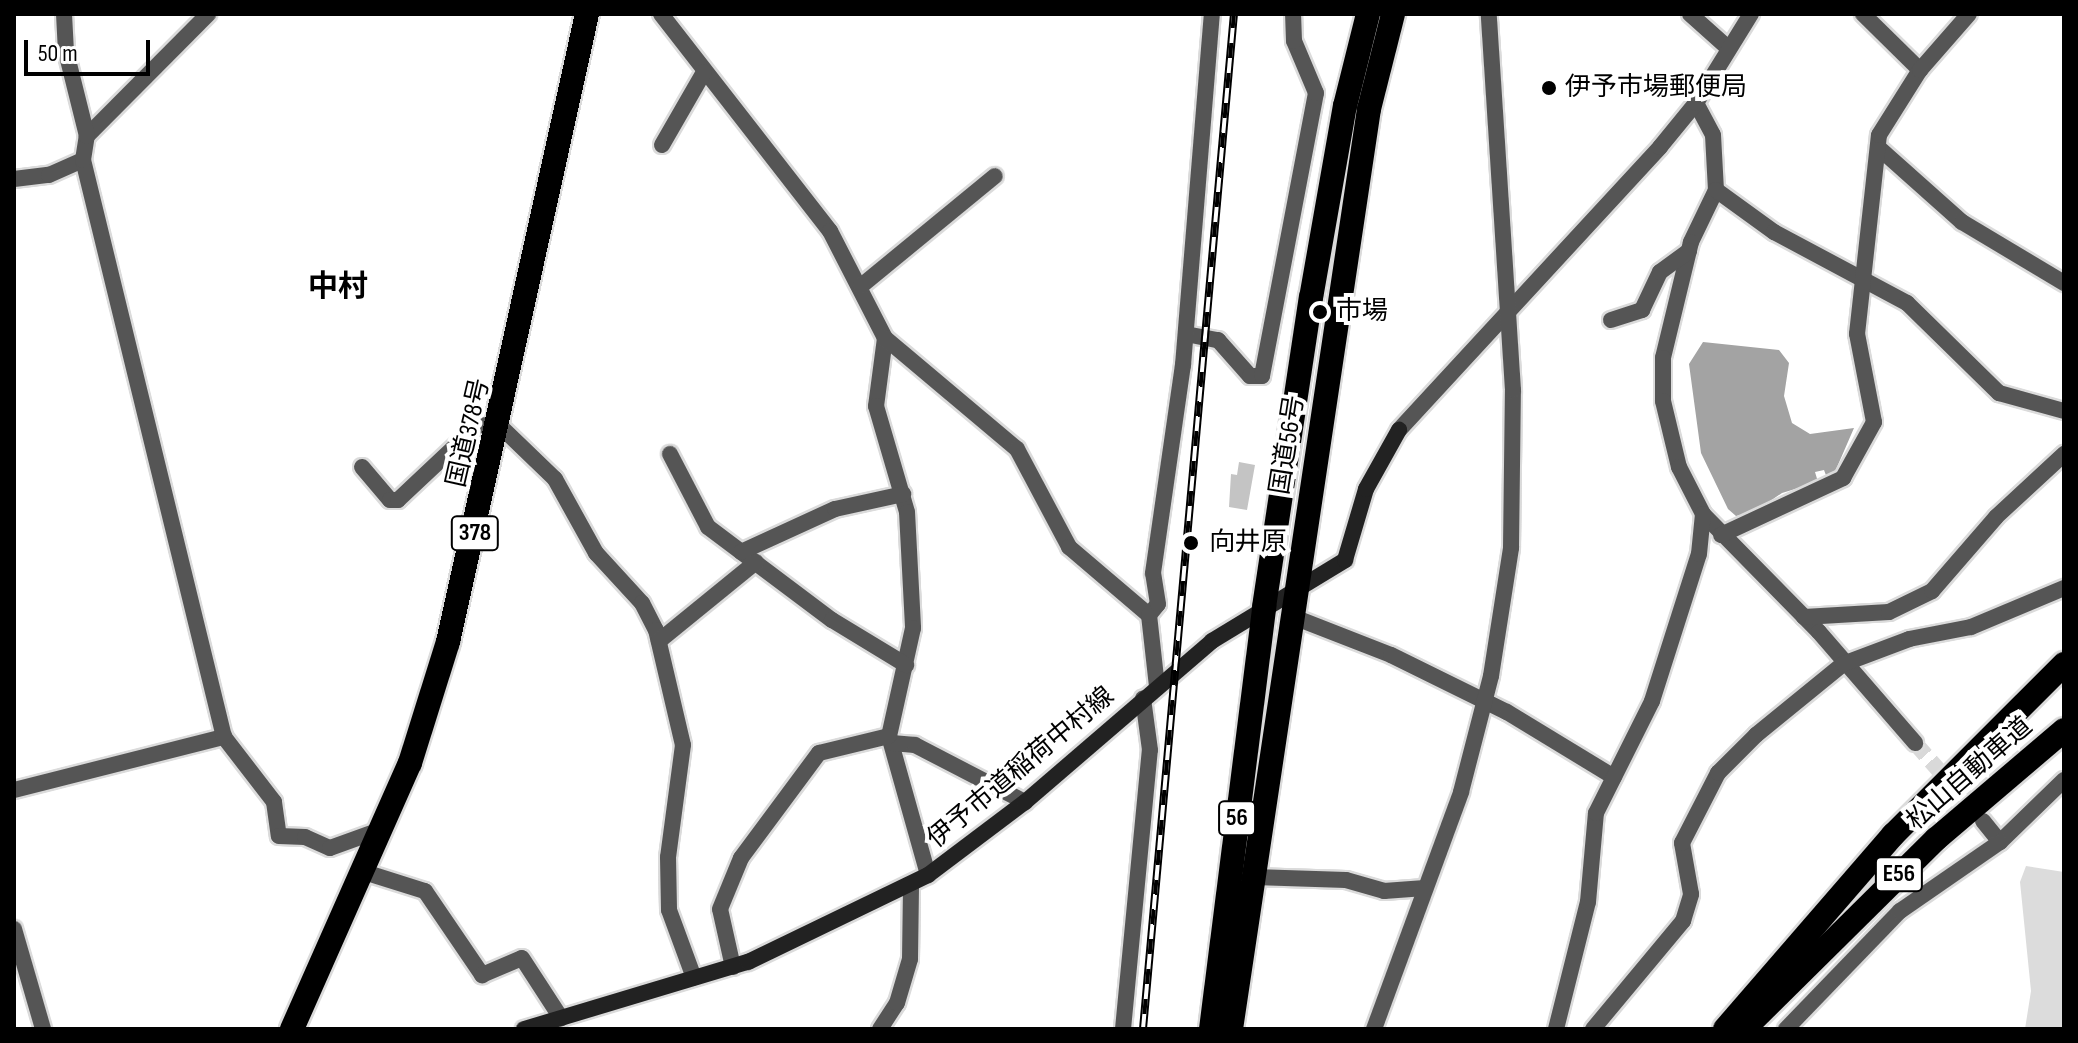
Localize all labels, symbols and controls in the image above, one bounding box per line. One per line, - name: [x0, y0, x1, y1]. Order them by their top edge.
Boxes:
- scale bar: [28, 24, 154, 74]
- text: 50 m: [38, 39, 78, 68]
- place label: 伊予市場郵便局: [1565, 72, 1747, 104]
- marker: 伊予市場郵便局: [1540, 79, 1558, 97]
- district label: 中村: [308, 269, 368, 305]
- place label: 市場: [1336, 296, 1388, 328]
- marker: 市場: [1311, 303, 1329, 321]
- street label: 国道378号: [441, 376, 497, 490]
- street label: 国道56号: [1265, 393, 1311, 497]
- road number: 378: [449, 513, 501, 553]
- place label: 向井原: [1209, 527, 1287, 559]
- marker: 向井原: [1180, 532, 1202, 554]
- street label: 伊予市道稲荷中村線: [921, 681, 1121, 855]
- street label: 松山自動車道: [1901, 711, 2039, 837]
- road number: 56: [1217, 798, 1257, 838]
- road number: E56: [1873, 854, 1925, 894]

